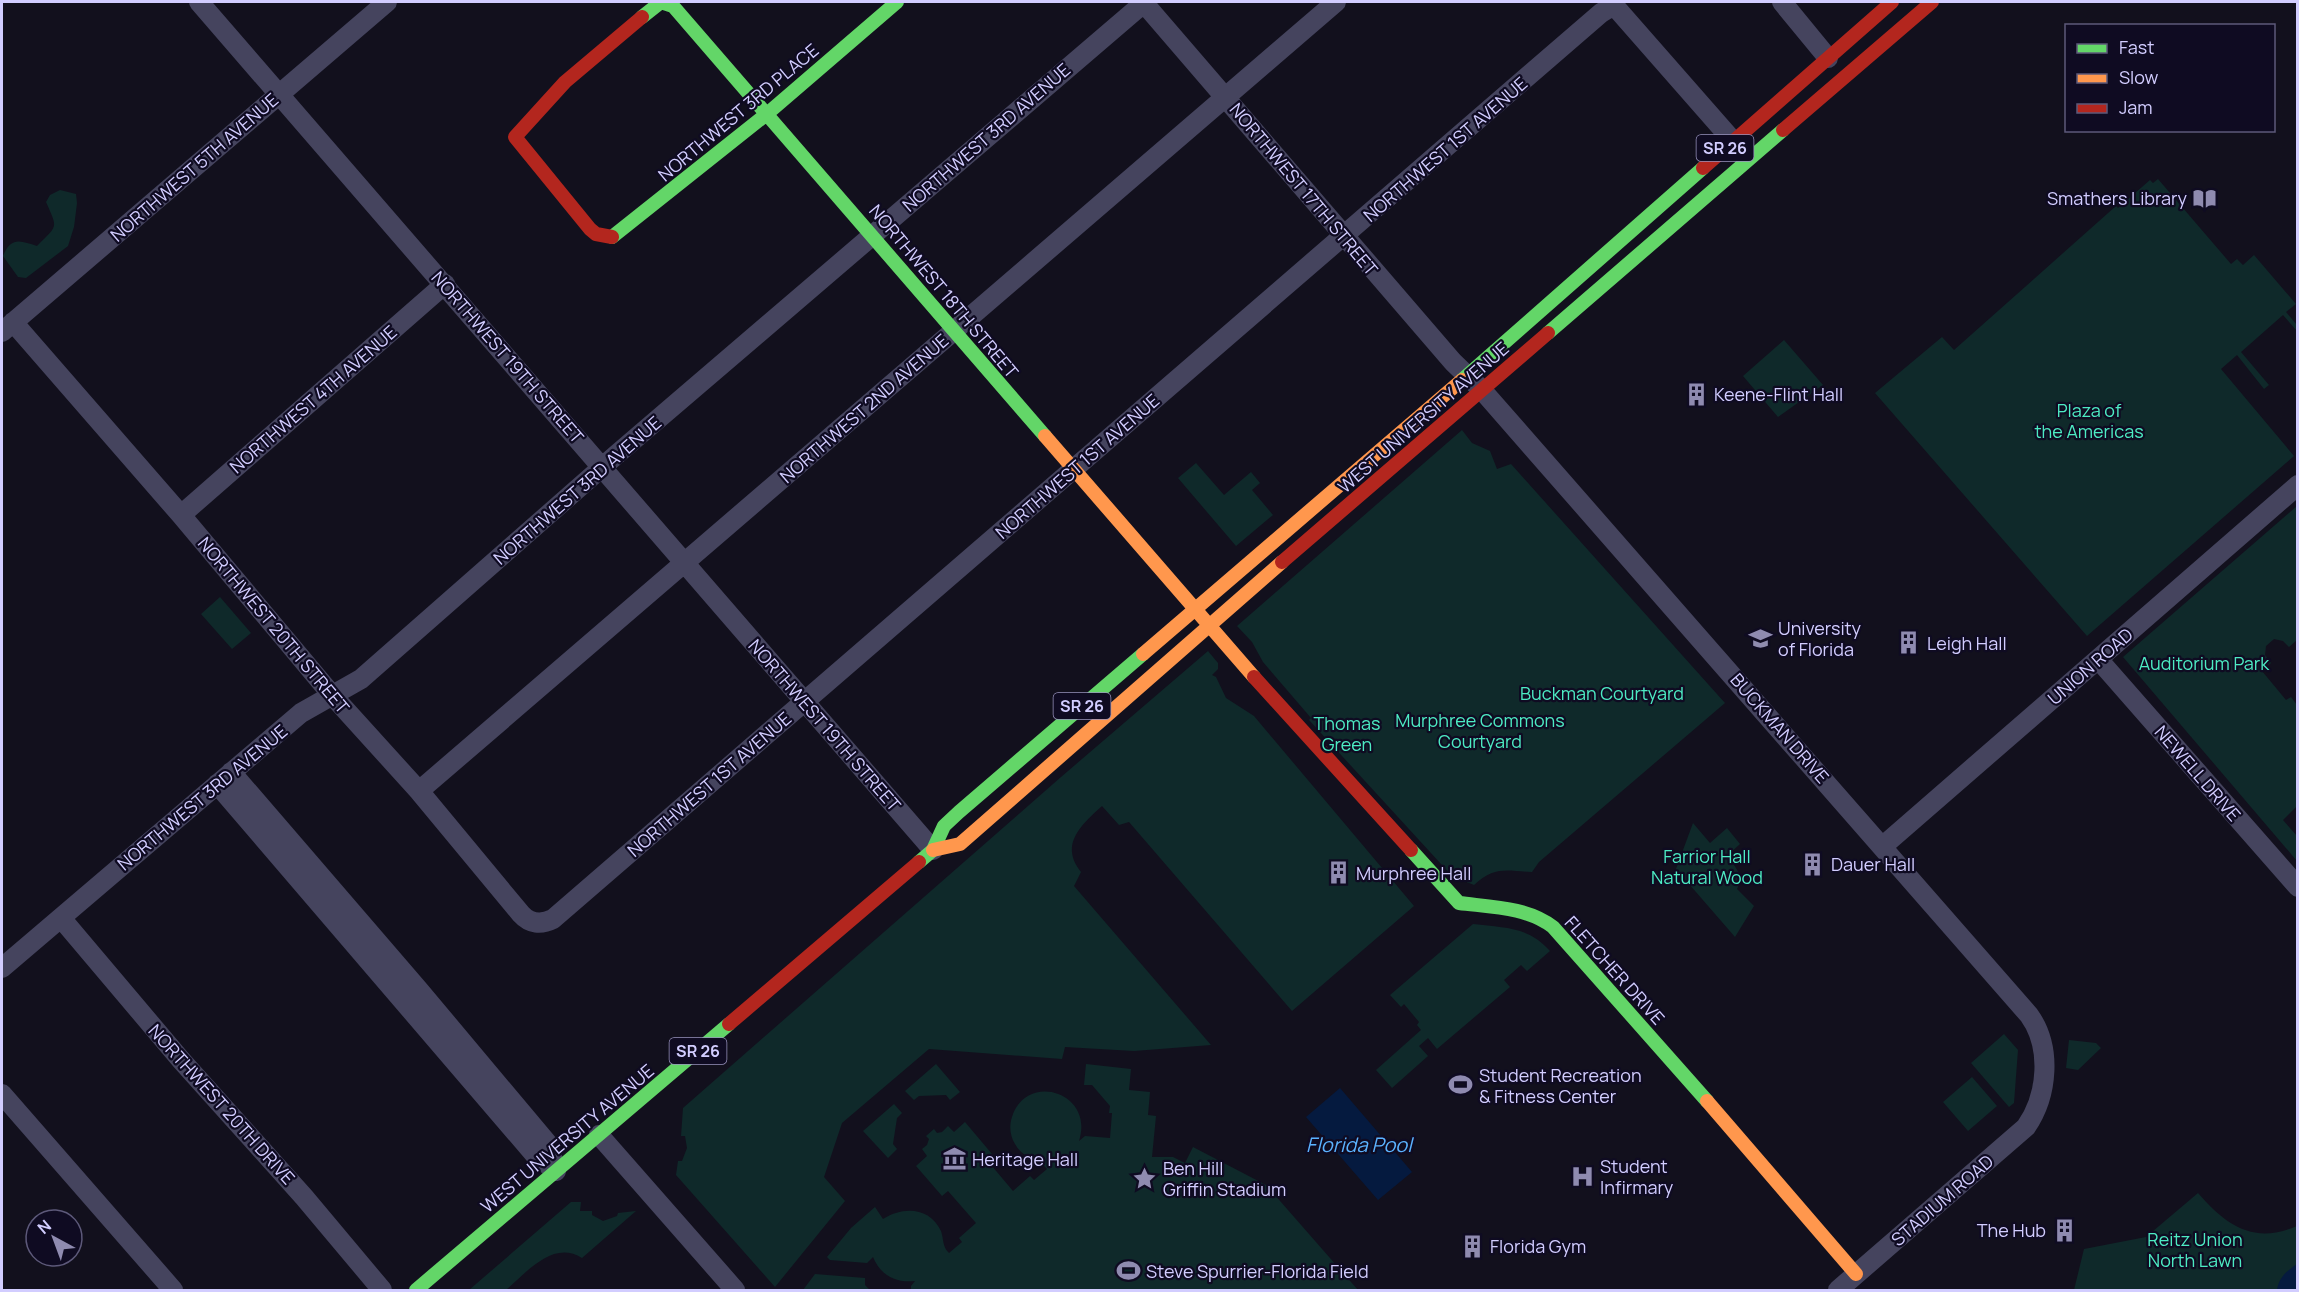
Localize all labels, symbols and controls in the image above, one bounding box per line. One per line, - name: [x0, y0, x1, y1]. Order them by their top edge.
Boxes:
- legend: [2065, 24, 2275, 132]
- text: Fast: [2119, 35, 2154, 59]
- street label: NORTHWEST 3RD PLACE: [653, 38, 823, 186]
- street label: NORTHWEST 3RD AVENUE: [897, 57, 1075, 217]
- text: Slow: [2119, 65, 2159, 89]
- street label: NORTHWEST 1ST AVENUE: [1358, 71, 1532, 227]
- street label: NORTHWEST 5TH AVENUE: [105, 87, 283, 247]
- text: Jam: [2119, 95, 2153, 119]
- street label: NORTHWEST 17TH STREET: [1225, 98, 1384, 281]
- road number: SR 26: [1696, 135, 1754, 161]
- library icon: Smathers Library: [2192, 185, 2218, 211]
- place label: Smathers Library: [2047, 186, 2187, 210]
- street label: NORTHWEST 18TH STREET: [864, 199, 1024, 383]
- street label: NORTHWEST 19TH STREET: [427, 266, 590, 448]
- street label: NORTHWEST 4TH AVENUE: [224, 320, 402, 478]
- street label: NORTHWEST 2ND AVENUE: [775, 328, 953, 488]
- street label: WEST UNIVERSITY AVENUE: [1332, 336, 1514, 498]
- building icon: Keene-Flint Hall: [1683, 381, 1709, 407]
- place label: Keene-Flint Hall: [1714, 382, 1843, 406]
- street label: NORTHWEST 1ST AVENUE: [990, 388, 1164, 544]
- park label: Plaza of the Americas: [2034, 398, 2144, 443]
- street label: NORTHWEST 3RD AVENUE: [488, 410, 666, 570]
- street label: NORTHWEST 20TH STREET: [193, 532, 355, 719]
- place label: University of Florida: [1778, 616, 1862, 661]
- street label: UNION ROAD: [2042, 622, 2138, 710]
- school or university icon: University of Florida: [1747, 625, 1773, 651]
- building icon: Leigh Hall: [1896, 630, 1922, 656]
- place label: Leigh Hall: [1927, 631, 2007, 655]
- street label: NORTHWEST 19TH STREET: [744, 634, 907, 816]
- park label: Auditorium Park: [2139, 651, 2270, 675]
- street label: BUCKMAN DRIVE: [1726, 668, 1834, 788]
- park label: Buckman Courtyard: [1520, 681, 1684, 705]
- road number: SR 26: [1054, 693, 1110, 719]
- street label: NORTHWEST 1ST AVENUE: [622, 706, 796, 862]
- park label: Murphree Commons Courtyard: [1395, 708, 1565, 753]
- park label: Thomas Green: [1314, 711, 1380, 756]
- street label: NORTHWEST 3RD AVENUE: [112, 719, 292, 875]
- street label: NEWELL DRIVE: [2150, 720, 2246, 826]
- park label: Farrior Hall Natural Wood: [1651, 844, 1763, 889]
- building icon: Dauer Hall: [1800, 851, 1826, 877]
- place label: Dauer Hall: [1831, 852, 1915, 876]
- building icon: Murphree Hall: [1325, 860, 1351, 886]
- place label: Murphree Hall: [1356, 861, 1471, 885]
- street label: FLETCHER DRIVE: [1560, 911, 1670, 1029]
- street label: NORTHWEST 20TH DRIVE: [144, 1019, 300, 1189]
- road number: SR 26: [670, 1038, 726, 1064]
- street label: WEST UNIVERSITY AVENUE: [475, 1058, 659, 1218]
- place label: Student Recreation & Fitness Center: [1479, 1063, 1642, 1108]
- sports icon: Student Recreation & Fitness Center: [1448, 1072, 1474, 1098]
- water label: Florida Pool: [1306, 1131, 1414, 1158]
- museum icon: Heritage Hall: [941, 1146, 967, 1172]
- place label: Heritage Hall: [972, 1147, 1078, 1171]
- street label: STADIUM ROAD: [1886, 1149, 1998, 1251]
- place label: Student Infirmary: [1600, 1154, 1674, 1199]
- place label: Ben Hill Griffin Stadium: [1163, 1156, 1286, 1201]
- hospital icon: Student Infirmary: [1569, 1163, 1595, 1189]
- place icon: Ben Hill Griffin Stadium: [1132, 1165, 1158, 1191]
- north arrow: [24, 1208, 84, 1268]
- text: N: [33, 1215, 56, 1239]
- building icon: The Hub: [2051, 1217, 2077, 1243]
- place label: The Hub: [1977, 1218, 2046, 1242]
- park label: Reitz Union North Lawn: [2147, 1227, 2243, 1272]
- building icon: Florida Gym: [1459, 1233, 1485, 1259]
- place label: Florida Gym: [1490, 1234, 1586, 1258]
- sports icon: Steve Spurrier-Florida Field: [1115, 1258, 1141, 1284]
- place label: Steve Spurrier-Florida Field: [1146, 1259, 1369, 1283]

